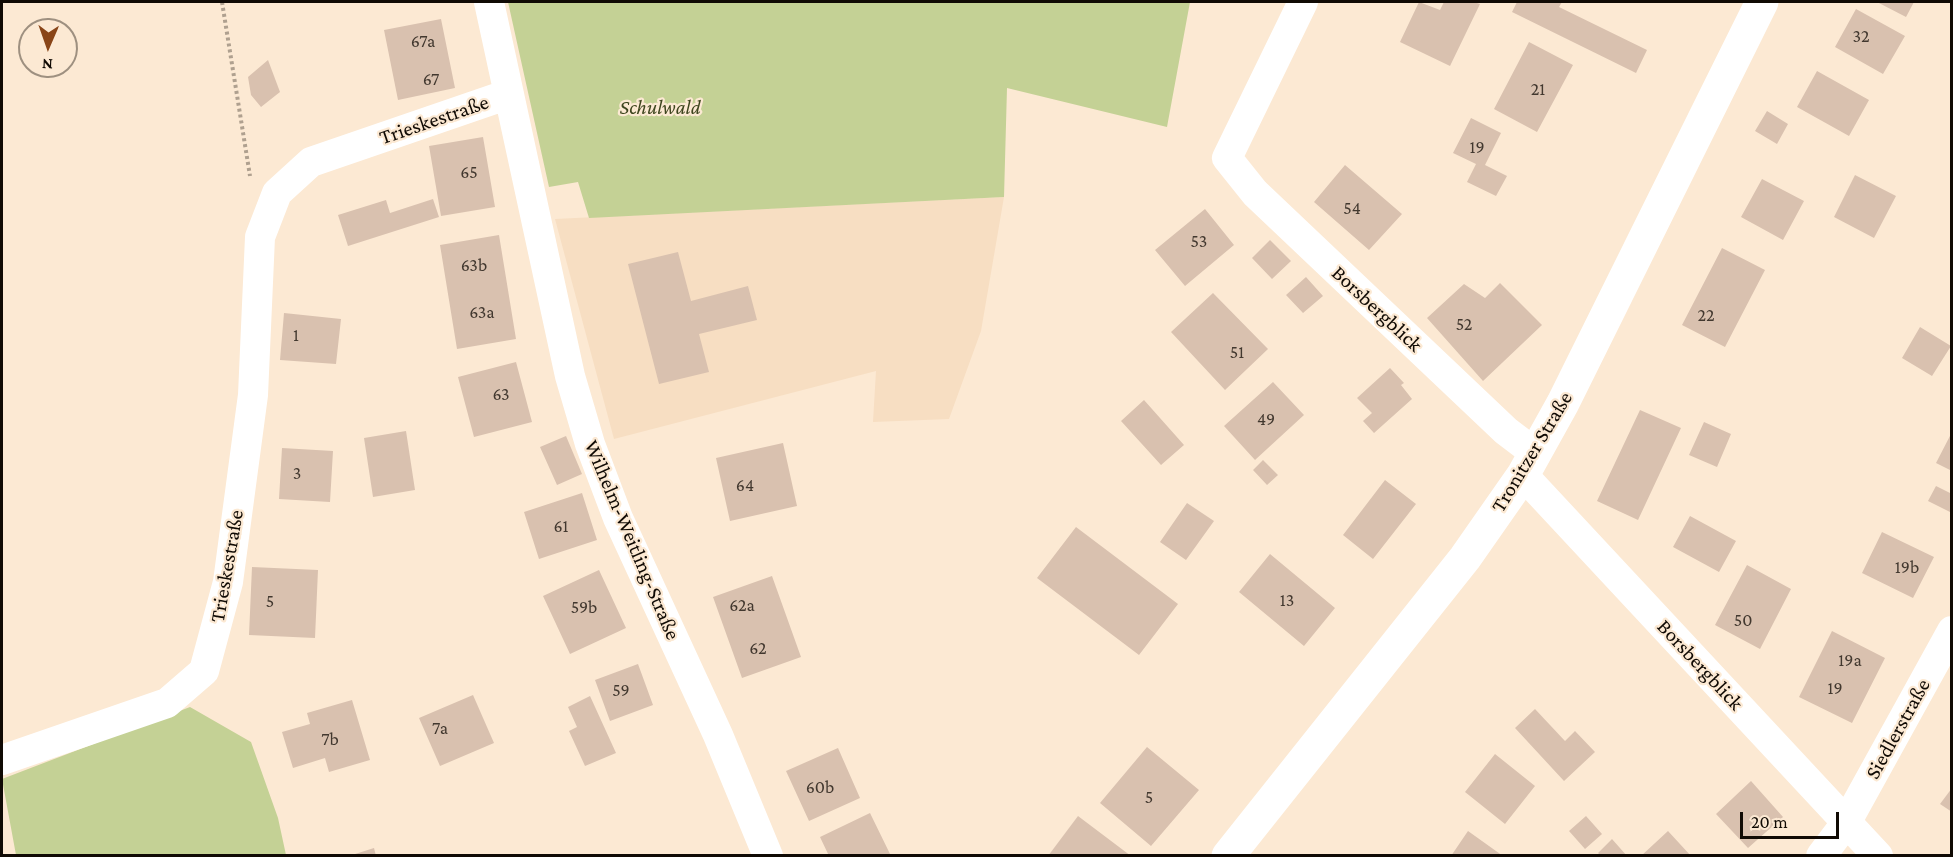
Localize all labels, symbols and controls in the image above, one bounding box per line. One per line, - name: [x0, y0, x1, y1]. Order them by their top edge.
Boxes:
- north arrow: [18, 18, 78, 78]
- house number: 32: [1852, 25, 1870, 47]
- house number: 67a: [411, 30, 435, 52]
- text: N: [42, 56, 53, 73]
- house number: 67: [423, 68, 439, 90]
- house number: 21: [1531, 78, 1545, 100]
- street label: Trieskestraße: [376, 90, 492, 150]
- park label: Schulwald: [619, 95, 701, 121]
- house number: 19: [1469, 136, 1485, 158]
- house number: 65: [460, 161, 478, 183]
- house number: 54: [1343, 197, 1361, 219]
- house number: 53: [1191, 230, 1207, 252]
- house number: 63b: [461, 254, 487, 276]
- street label: Borsbergblick: [1326, 261, 1428, 357]
- house number: 63a: [469, 301, 495, 323]
- house number: 22: [1697, 304, 1715, 326]
- house number: 52: [1456, 313, 1472, 335]
- house number: 1: [293, 324, 299, 346]
- house number: 51: [1230, 341, 1244, 363]
- house number: 63: [492, 383, 510, 405]
- street label: Tronitzer Straße: [1486, 387, 1578, 517]
- house number: 49: [1257, 408, 1275, 430]
- street label: Wilhelm-Weitling-Straße: [578, 436, 686, 644]
- house number: 3: [293, 462, 301, 484]
- house number: 64: [736, 474, 754, 496]
- street label: Trieskestraße: [205, 508, 249, 624]
- house number: 61: [553, 515, 569, 537]
- house number: 19b: [1895, 556, 1919, 578]
- house number: 13: [1280, 589, 1294, 611]
- house number: 5: [266, 590, 274, 612]
- house number: 62a: [729, 594, 755, 616]
- house number: 59b: [571, 596, 597, 618]
- house number: 50: [1734, 609, 1752, 631]
- street label: Borsbergblick: [1652, 614, 1748, 716]
- house number: 62: [749, 637, 767, 659]
- house number: 19a: [1838, 649, 1862, 671]
- street label: Siedlerstraße: [1860, 675, 1936, 783]
- house number: 19: [1827, 677, 1843, 699]
- house number: 59: [612, 679, 630, 701]
- house number: 7a: [432, 717, 448, 739]
- house number: 7b: [321, 728, 339, 750]
- house number: 60b: [806, 776, 834, 798]
- house number: 5: [1145, 786, 1153, 808]
- scale bar: [1743, 800, 1842, 838]
- text: 20 m: [1751, 812, 1788, 832]

